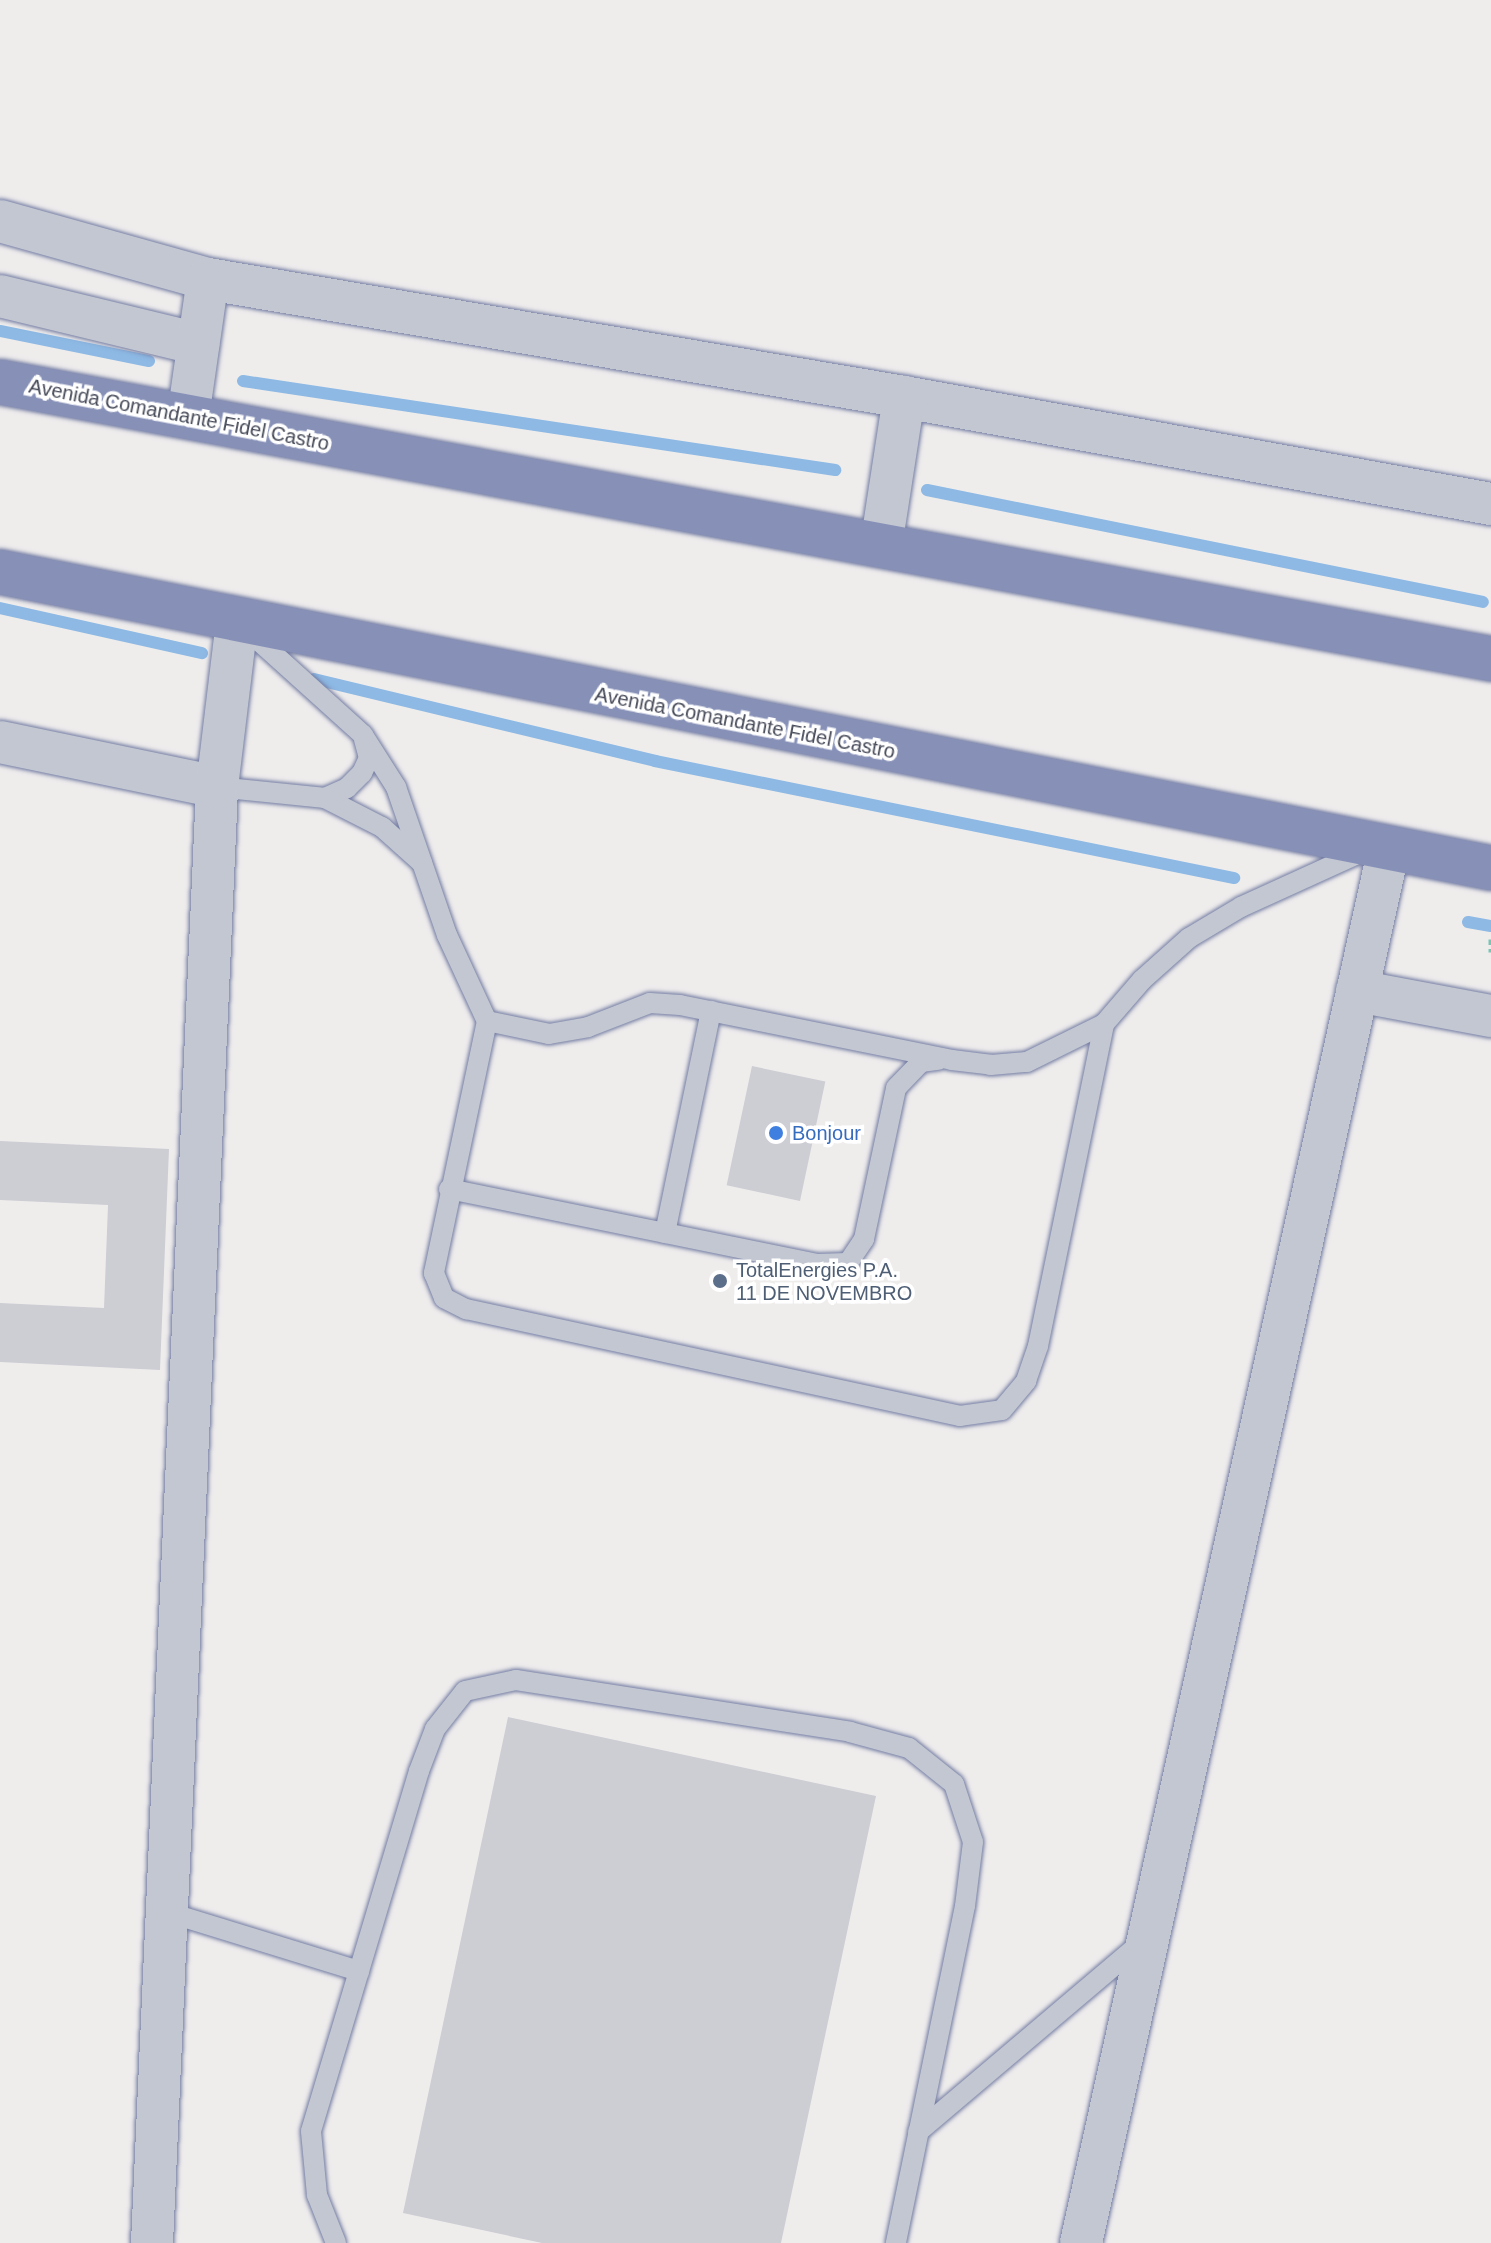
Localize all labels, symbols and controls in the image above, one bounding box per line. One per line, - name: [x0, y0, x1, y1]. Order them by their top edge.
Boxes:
- street label: Avenida Comandante Fidel Castro: [27, 374, 331, 456]
- street label: Avenida Comandante Fidel Castro: [593, 682, 897, 764]
- place label: Bonjour: [792, 1121, 861, 1145]
- marker: Bonjour: [767, 1124, 785, 1142]
- place label: TotalEnergies P.A. 11 DE NOVEMBRO: [736, 1258, 912, 1305]
- marker: TotalEnergies P.A. 11 DE NOVEMBRO: [711, 1272, 729, 1290]

